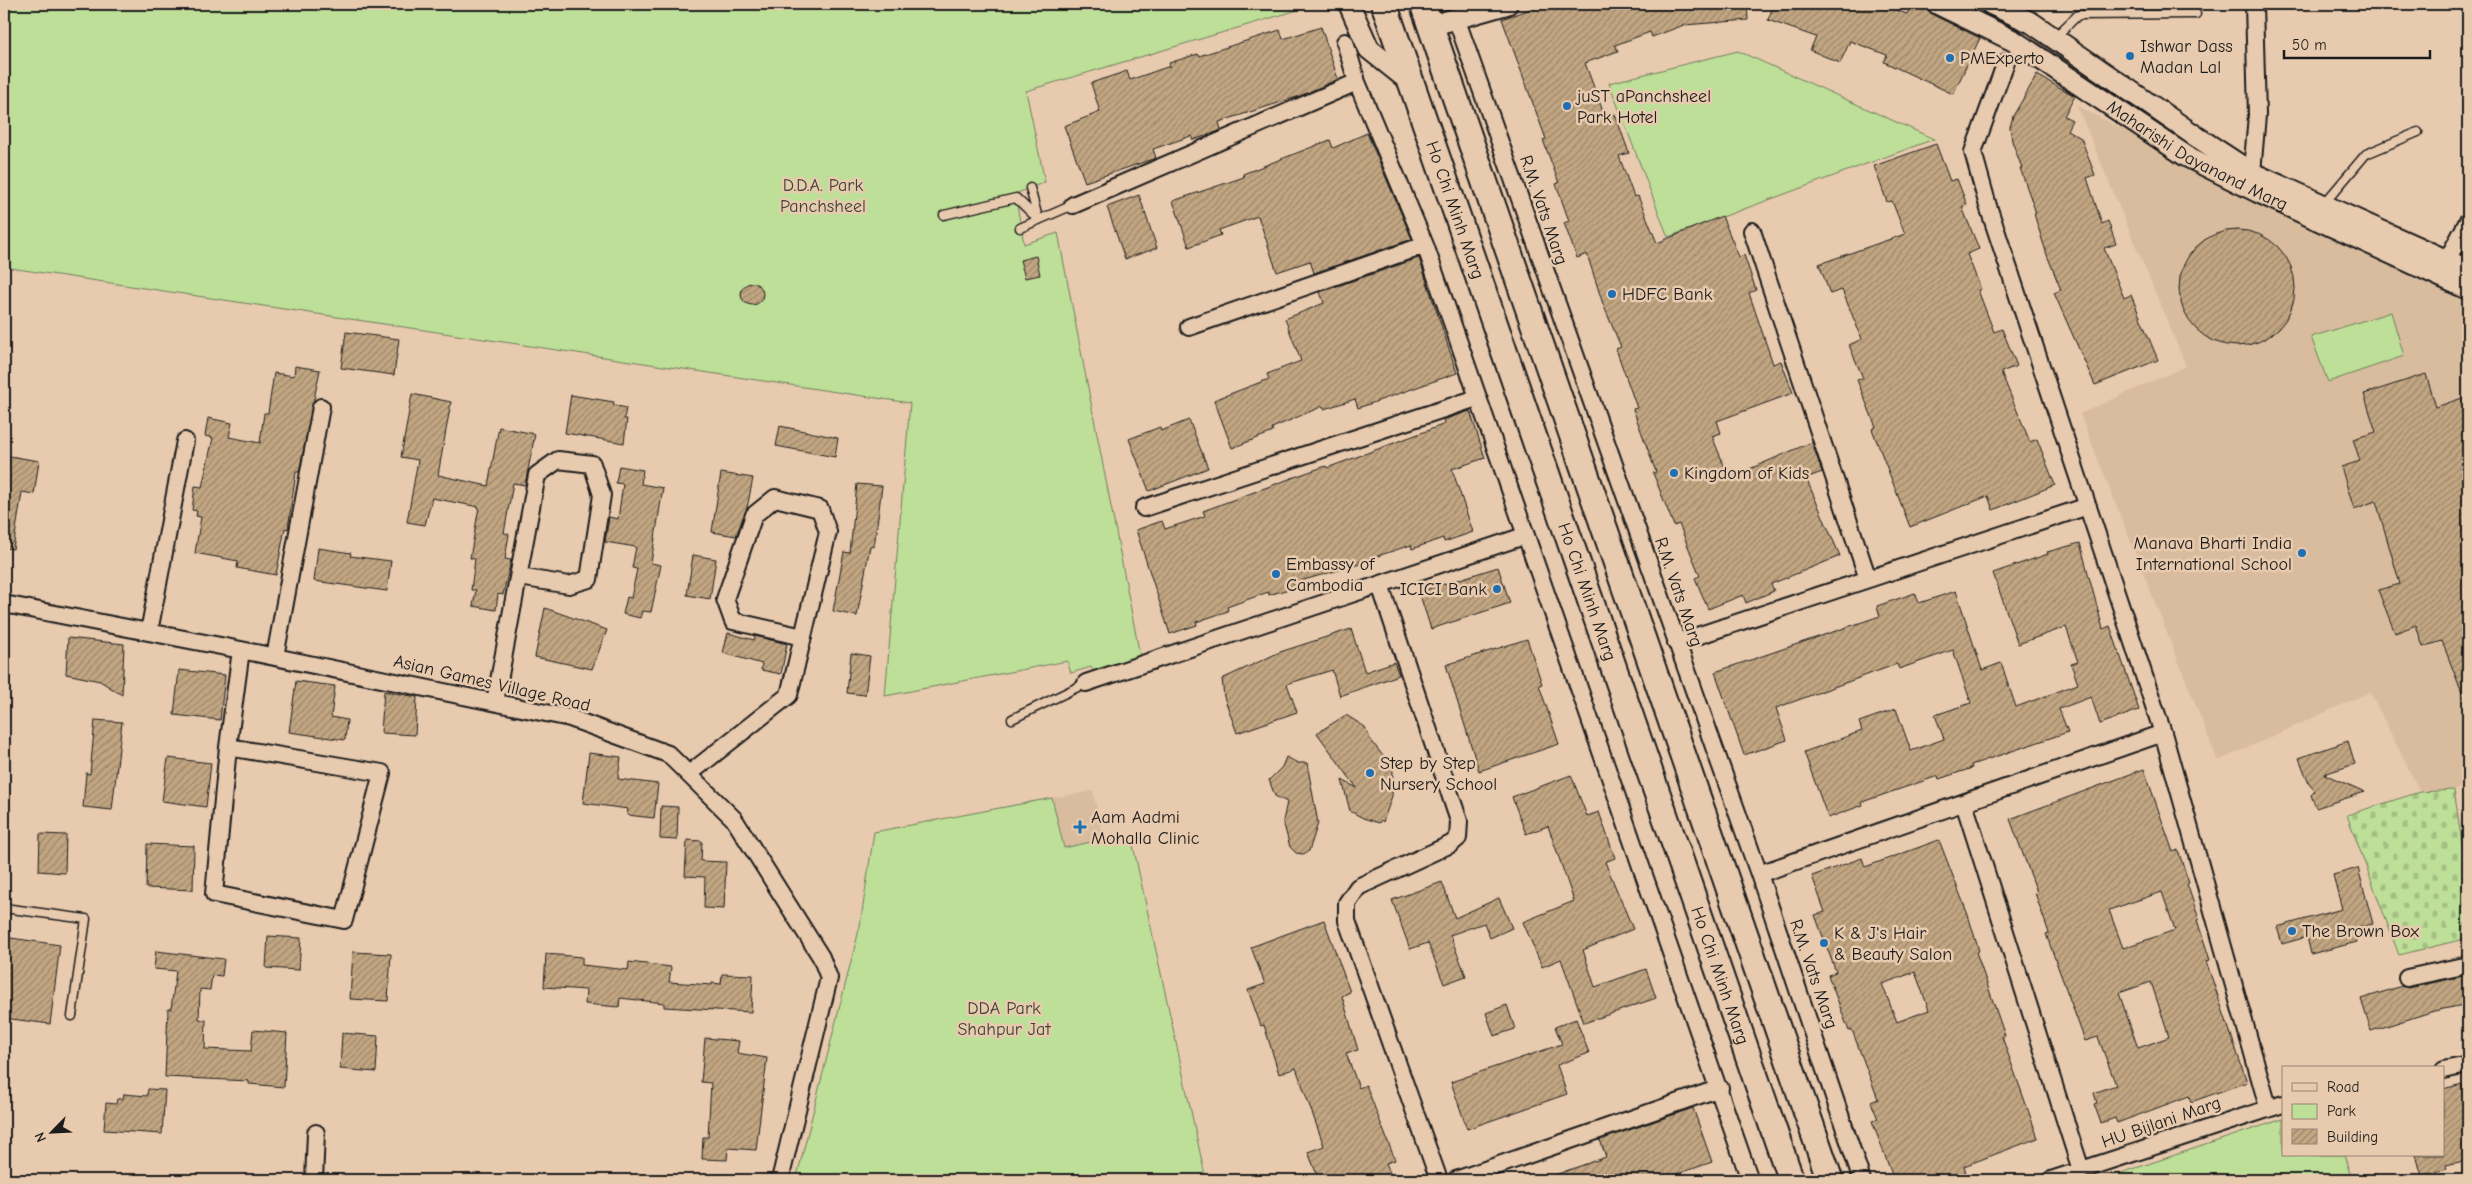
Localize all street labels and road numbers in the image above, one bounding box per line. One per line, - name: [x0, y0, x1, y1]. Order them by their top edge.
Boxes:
- street label: Maharishi Dayanand Marg: [2103, 96, 2291, 215]
- street label: Ho Chi Minh Marg: [1421, 138, 1488, 282]
- street label: R.M. Vats Marg: [1515, 153, 1572, 268]
- street label: Ho Chi Minh Marg: [1553, 520, 1621, 664]
- street label: R.M. Vats Marg: [1650, 535, 1707, 650]
- street label: Asian Games Village Road: [392, 651, 592, 716]
- street label: Ho Chi Minh Marg: [1686, 904, 1753, 1047]
- street label: R.M. Vats Marg: [1785, 917, 1842, 1032]
- street label: HU Bijlani Marg: [2099, 1092, 2224, 1153]

